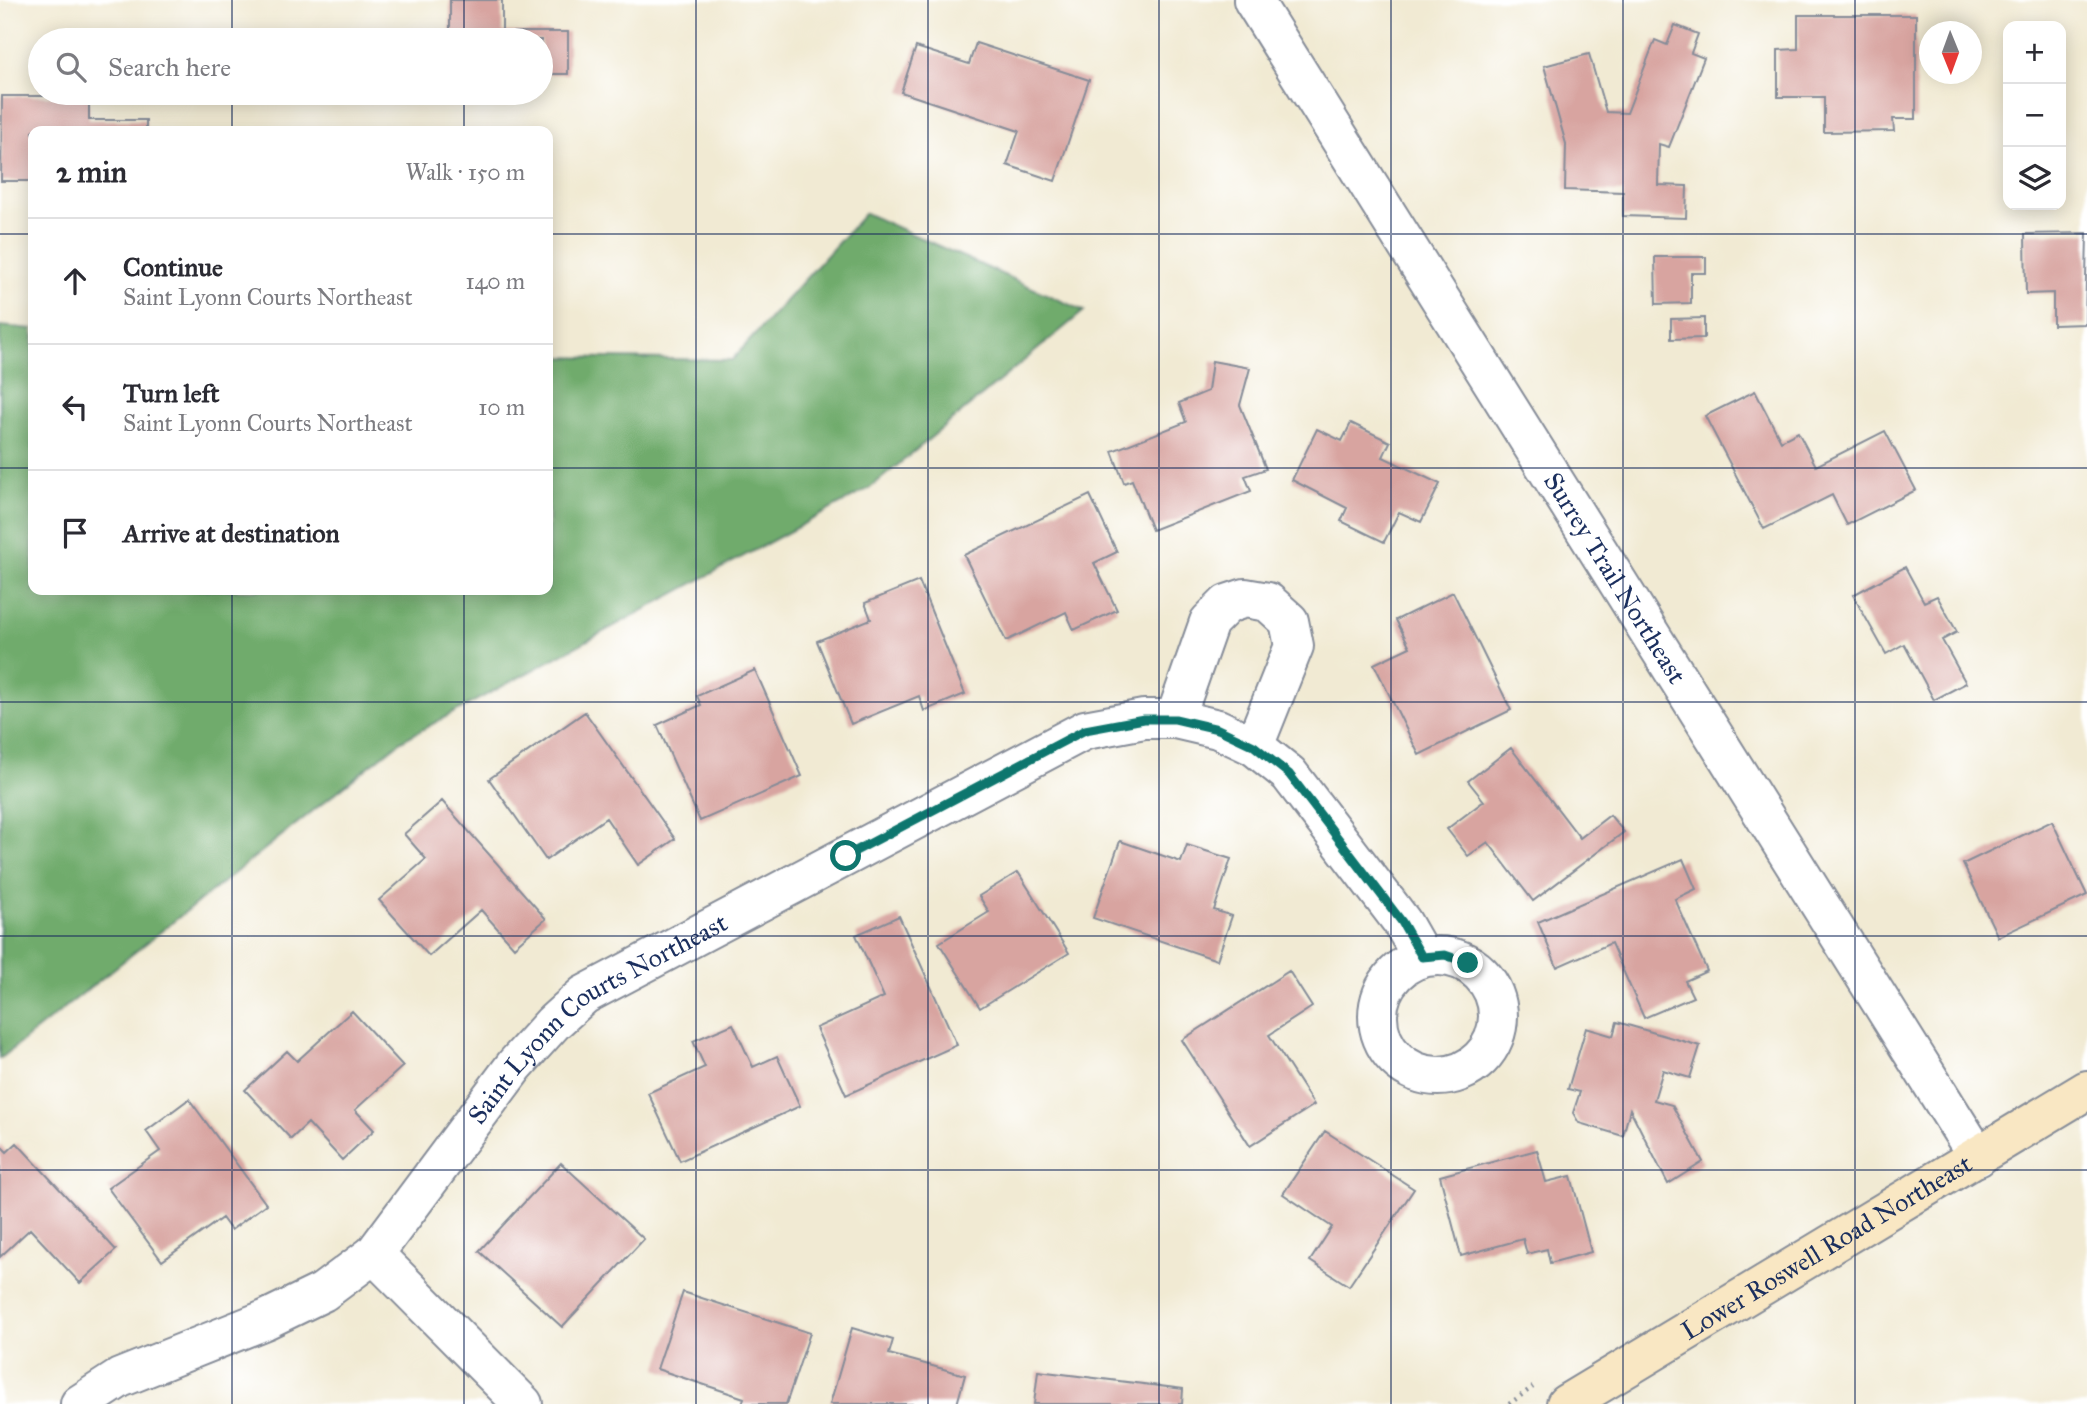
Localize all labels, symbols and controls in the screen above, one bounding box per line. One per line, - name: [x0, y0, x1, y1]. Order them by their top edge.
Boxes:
- north arrow: [1919, 21, 1982, 84]
- map controls: [2003, 21, 2066, 210]
- button: +: [2003, 21, 2066, 84]
- search box: [28, 28, 553, 105]
- icon: search: [52, 48, 90, 86]
- text: Search here: [108, 51, 231, 83]
- button: −: [2003, 84, 2066, 147]
- button: layers: [2003, 147, 2066, 210]
- text: 2 min: [56, 154, 127, 190]
- text: Walk · 150 m: [405, 158, 525, 186]
- text: Continue: [123, 251, 223, 283]
- icon: ahead: [56, 262, 94, 300]
- text: 140 m: [465, 267, 525, 295]
- text: Saint Lyonn Courts Northeast: [123, 283, 413, 311]
- text: Turn left: [123, 377, 219, 409]
- icon: left: [56, 388, 94, 426]
- text: 10 m: [478, 393, 525, 421]
- text: Saint Lyonn Courts Northeast: [123, 409, 413, 437]
- street label: Surrey Trail Northeast: [1537, 466, 1693, 689]
- icon: arrive: [56, 514, 94, 552]
- text: Arrive at destination: [123, 517, 340, 549]
- route start: [830, 840, 861, 871]
- street label: Saint Lyonn Courts Northeast: [461, 906, 733, 1130]
- route end: [1452, 947, 1483, 978]
- street label: Lower Roswell Road Northeast: [1675, 1147, 1977, 1347]

